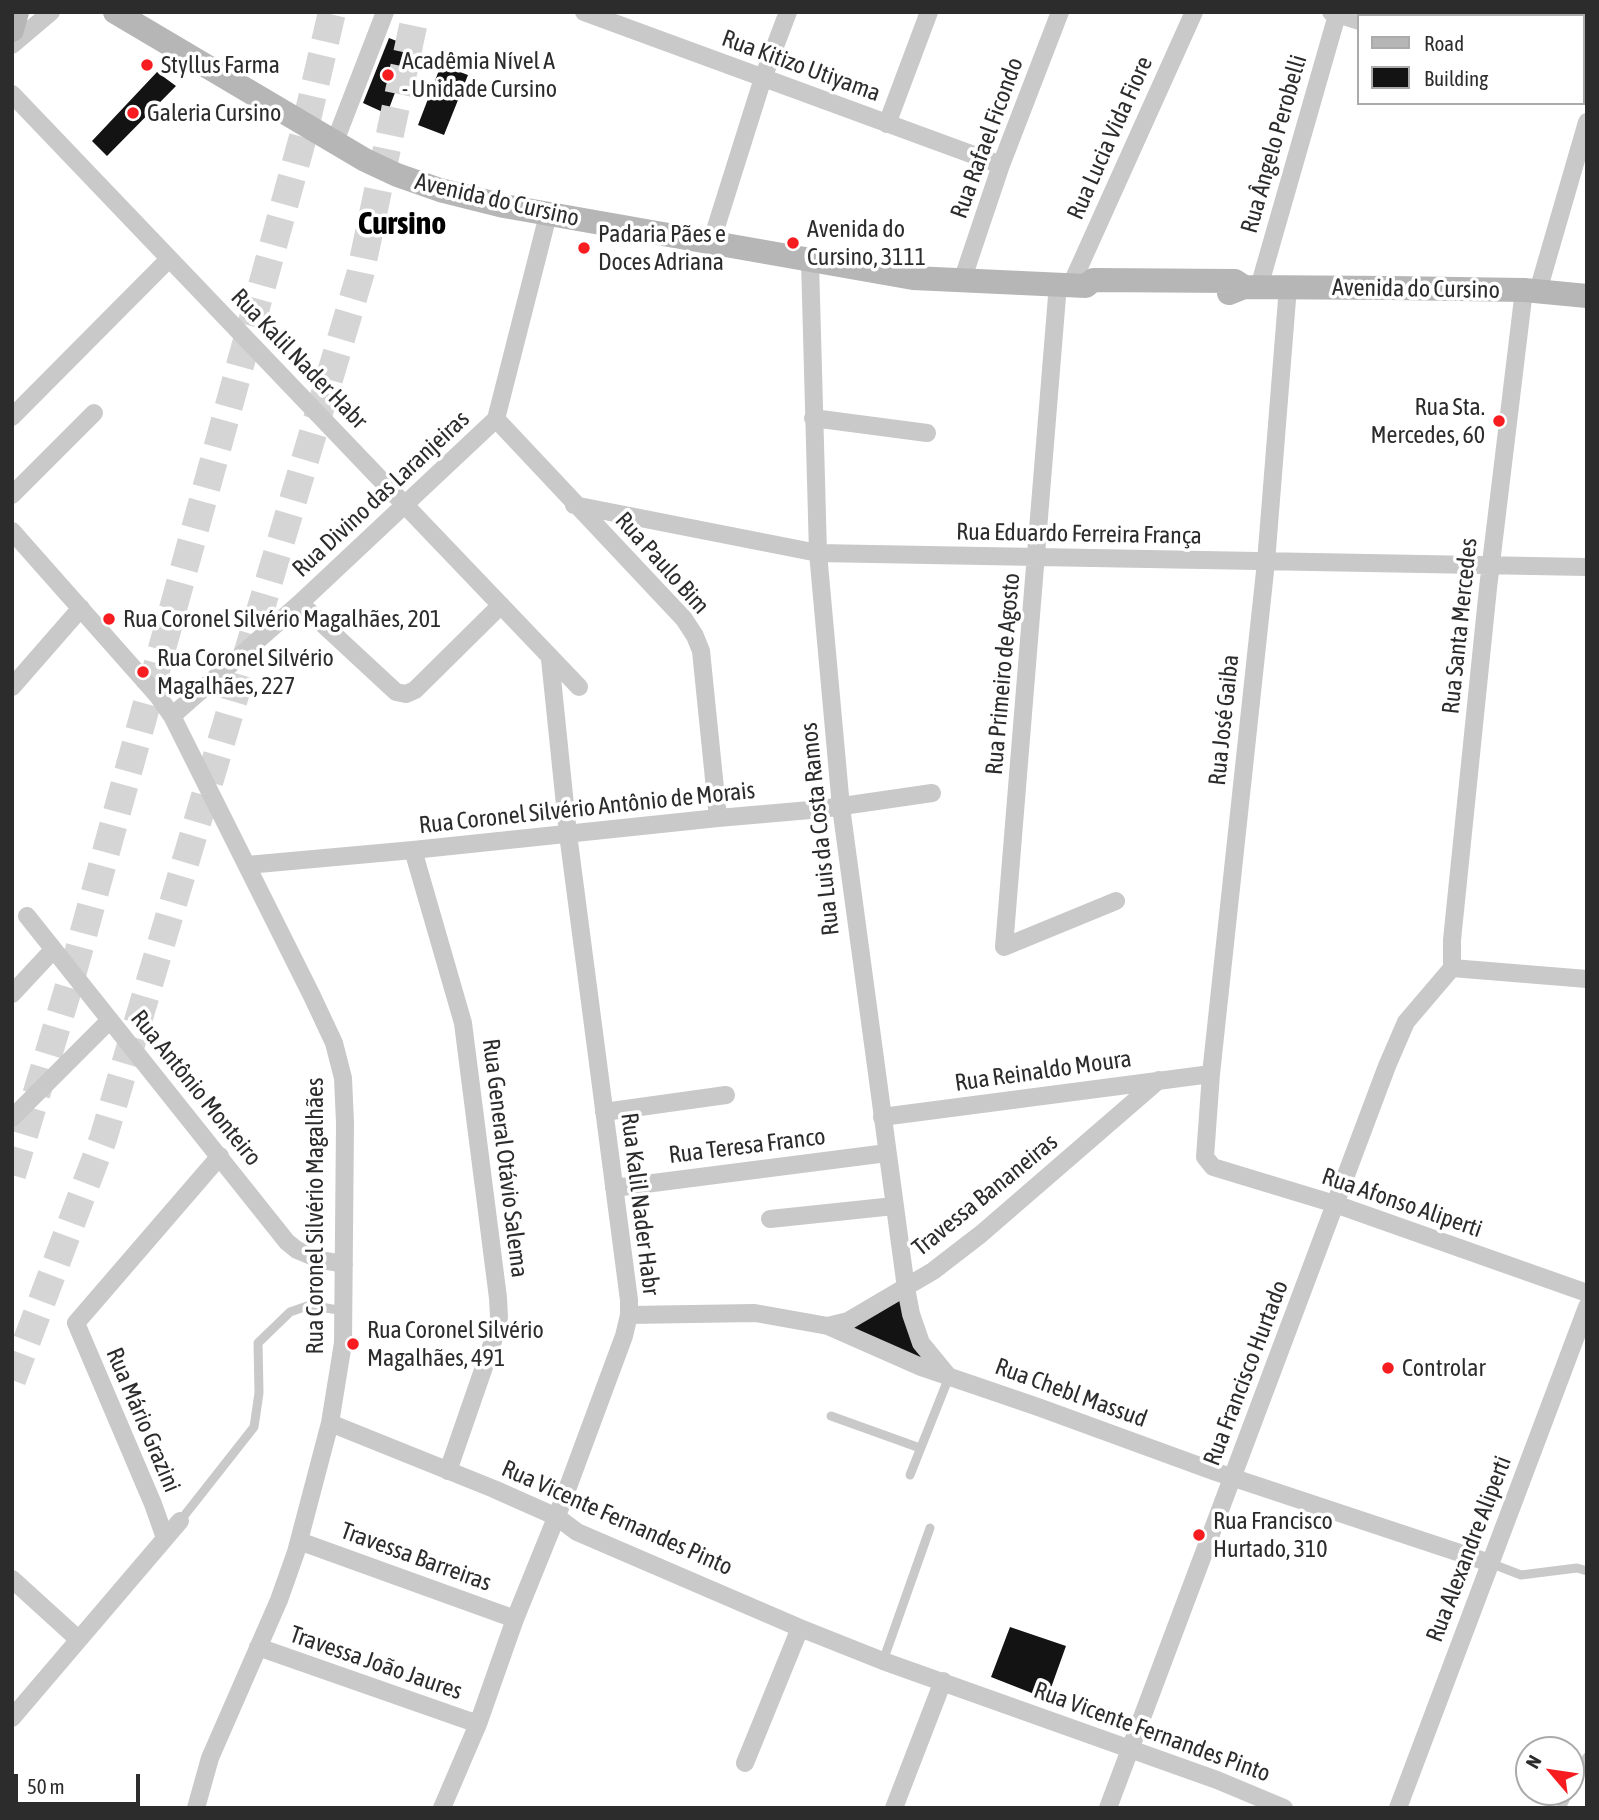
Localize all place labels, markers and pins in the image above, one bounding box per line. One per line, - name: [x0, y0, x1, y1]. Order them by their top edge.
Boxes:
- place label: Acadêmia Nível A - Unidade Cursino: [402, 47, 557, 103]
- place label: Styllus Farma: [161, 51, 280, 79]
- marker: Styllus Farma: [139, 57, 155, 73]
- marker: Acadêmia Nível A - Unidade Cursino: [380, 67, 396, 83]
- place label: Galeria Cursino: [147, 99, 281, 127]
- marker: Galeria Cursino: [125, 105, 141, 121]
- place label: Avenida do Cursino, 3111: [807, 215, 926, 271]
- place label: Padaria Pães e Doces Adriana: [598, 220, 726, 276]
- marker: Avenida do Cursino, 3111: [785, 235, 801, 251]
- marker: Padaria Pães e Doces Adriana: [576, 240, 592, 256]
- place label: Rua Sta. Mercedes, 60: [1370, 393, 1485, 449]
- marker: Rua Sta. Mercedes, 60: [1491, 413, 1507, 429]
- place label: Rua Coronel Silvério Magalhães, 201: [123, 605, 441, 633]
- marker: Rua Coronel Silvério Magalhães, 201: [101, 611, 117, 627]
- place label: Rua Coronel Silvério Magalhães, 227: [157, 644, 334, 700]
- marker: Rua Coronel Silvério Magalhães, 227: [135, 664, 151, 680]
- place label: Rua Coronel Silvério Magalhães, 491: [367, 1316, 544, 1372]
- marker: Rua Coronel Silvério Magalhães, 491: [345, 1336, 361, 1352]
- place label: Controlar: [1402, 1354, 1486, 1382]
- marker: Controlar: [1380, 1360, 1396, 1376]
- place label: Rua Francisco Hurtado, 310: [1213, 1507, 1333, 1563]
- marker: Rua Francisco Hurtado, 310: [1191, 1527, 1207, 1543]

